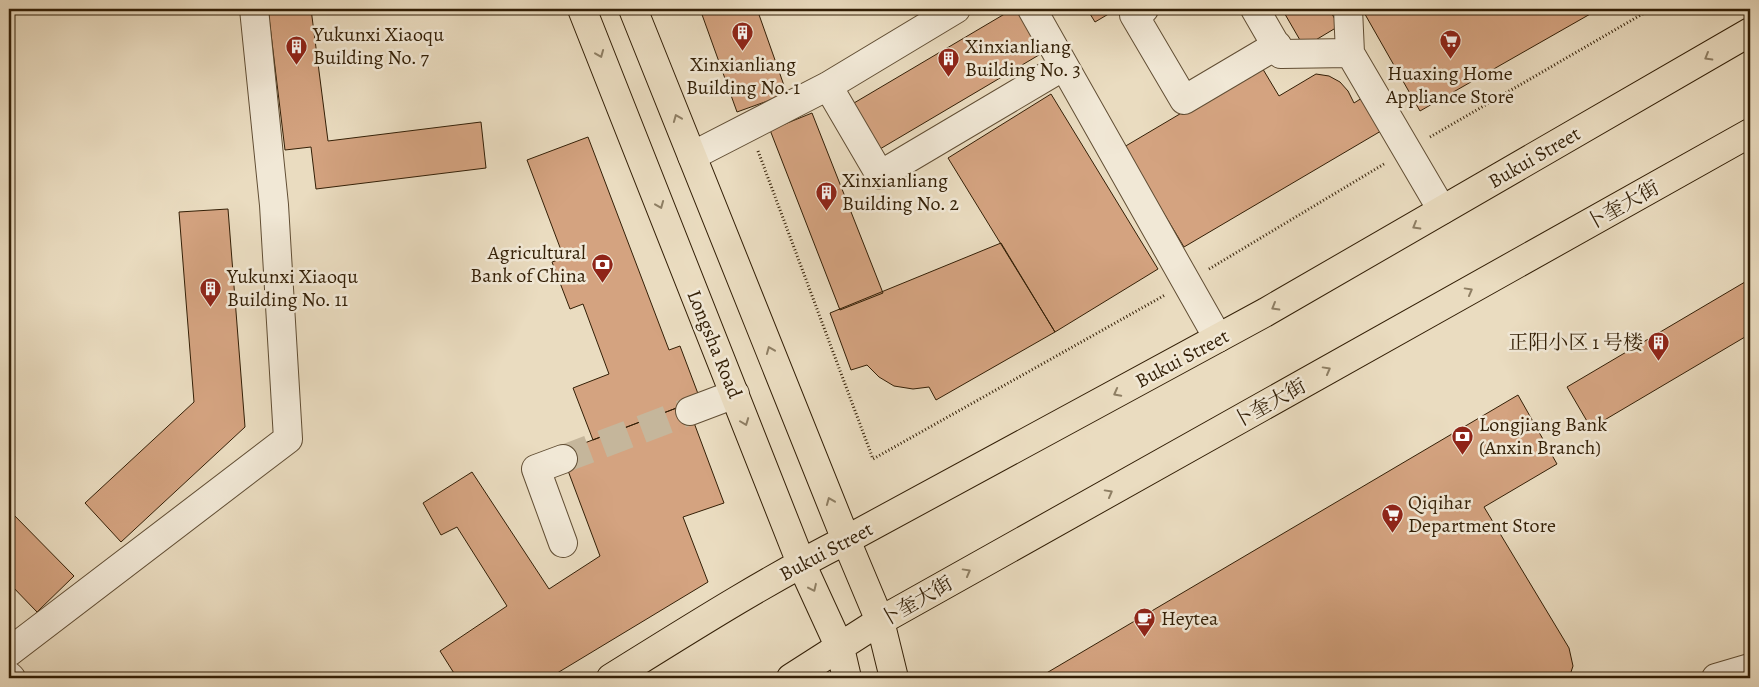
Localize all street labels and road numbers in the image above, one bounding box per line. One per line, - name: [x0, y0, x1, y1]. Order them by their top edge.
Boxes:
- street label: Bukui Street: [1483, 120, 1586, 195]
- street label: 卜奎大街: [1581, 174, 1664, 237]
- street label: Longsha Road: [681, 286, 749, 403]
- street label: Bukui Street: [1131, 322, 1234, 394]
- street label: 卜奎大街: [1228, 372, 1311, 435]
- street label: Bukui Street: [775, 515, 878, 587]
- street label: 卜奎大街: [875, 570, 958, 633]

